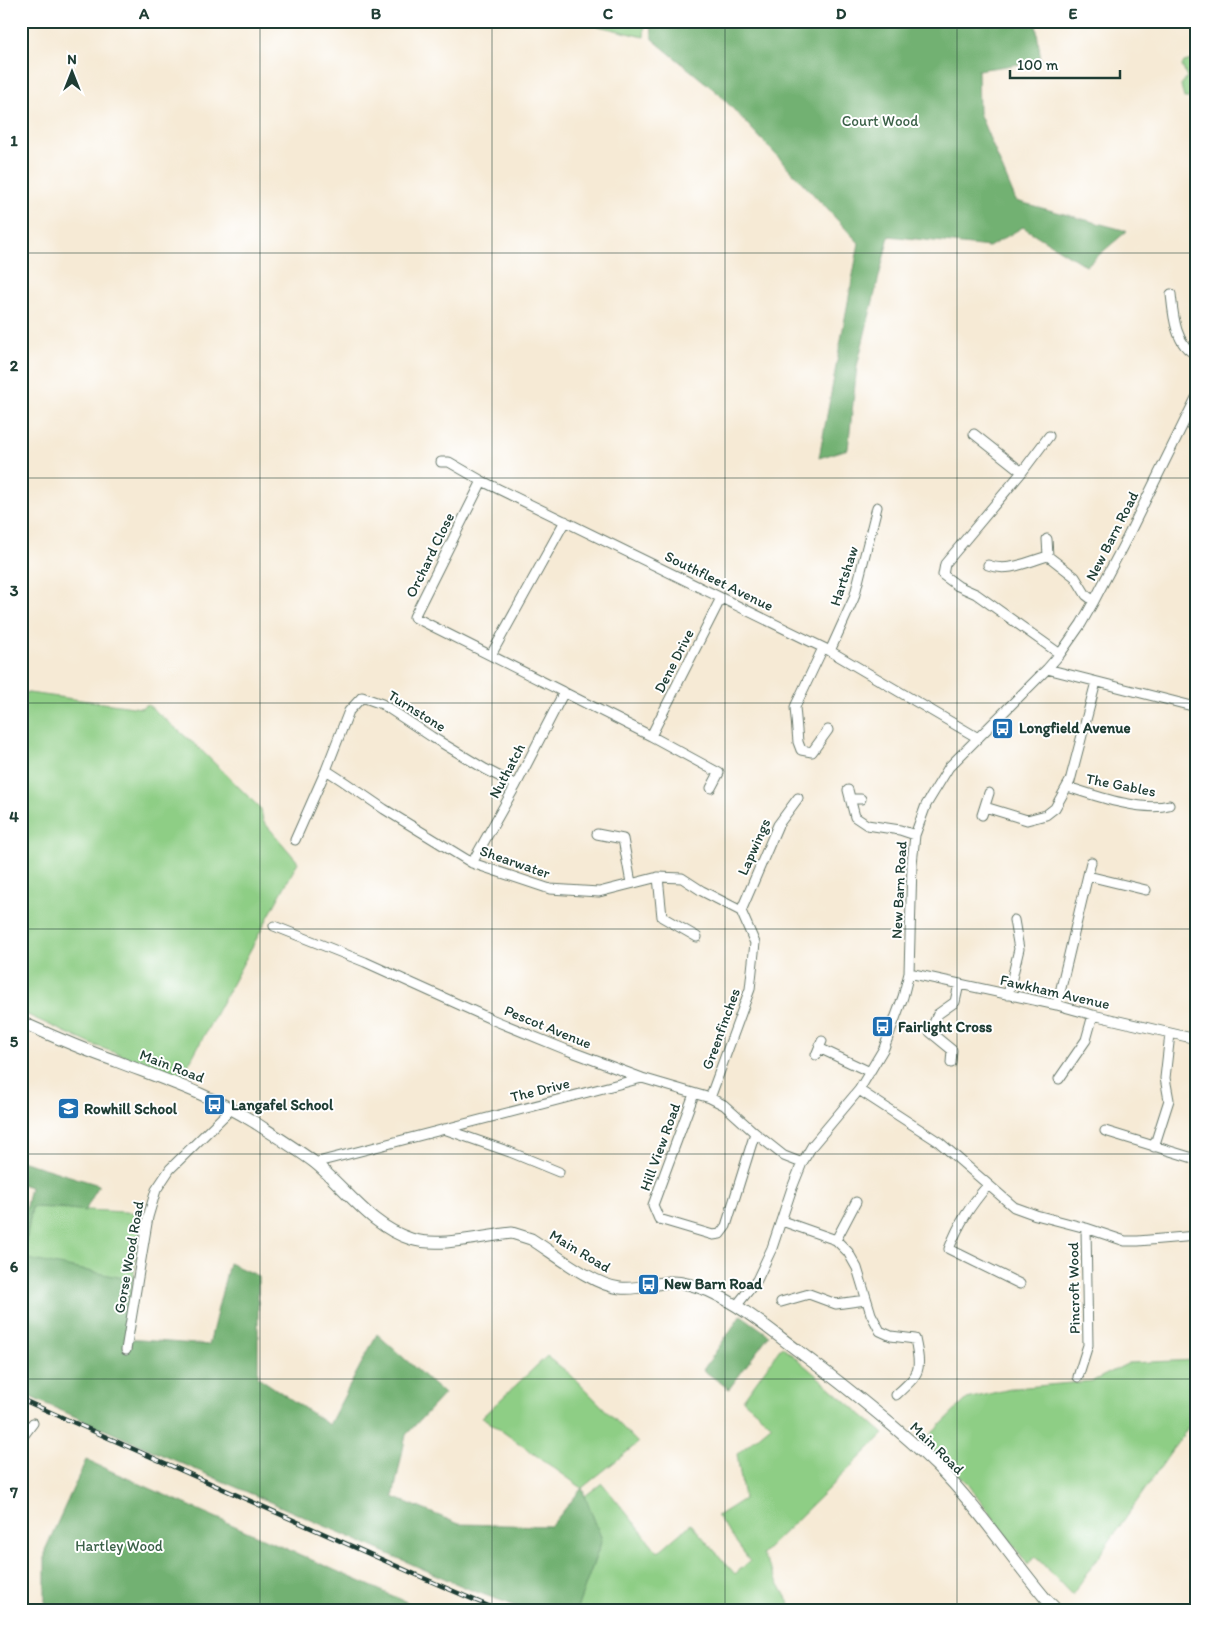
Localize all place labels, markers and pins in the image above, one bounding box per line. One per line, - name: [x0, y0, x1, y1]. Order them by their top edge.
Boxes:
- bus stop icon: Longfield Avenue: [991, 716, 1015, 740]
- place label: Longfield Avenue: [1019, 719, 1131, 738]
- bus stop icon: Fairlight Cross: [870, 1015, 894, 1039]
- place label: Fairlight Cross: [898, 1018, 993, 1037]
- bus stop icon: Langafel School: [203, 1093, 227, 1117]
- place label: Langafel School: [231, 1096, 334, 1115]
- school or university icon: Rowhill School: [56, 1097, 80, 1121]
- place label: Rowhill School: [84, 1100, 178, 1118]
- bus stop icon: New Barn Road: [636, 1272, 660, 1296]
- place label: New Barn Road: [664, 1275, 763, 1293]

